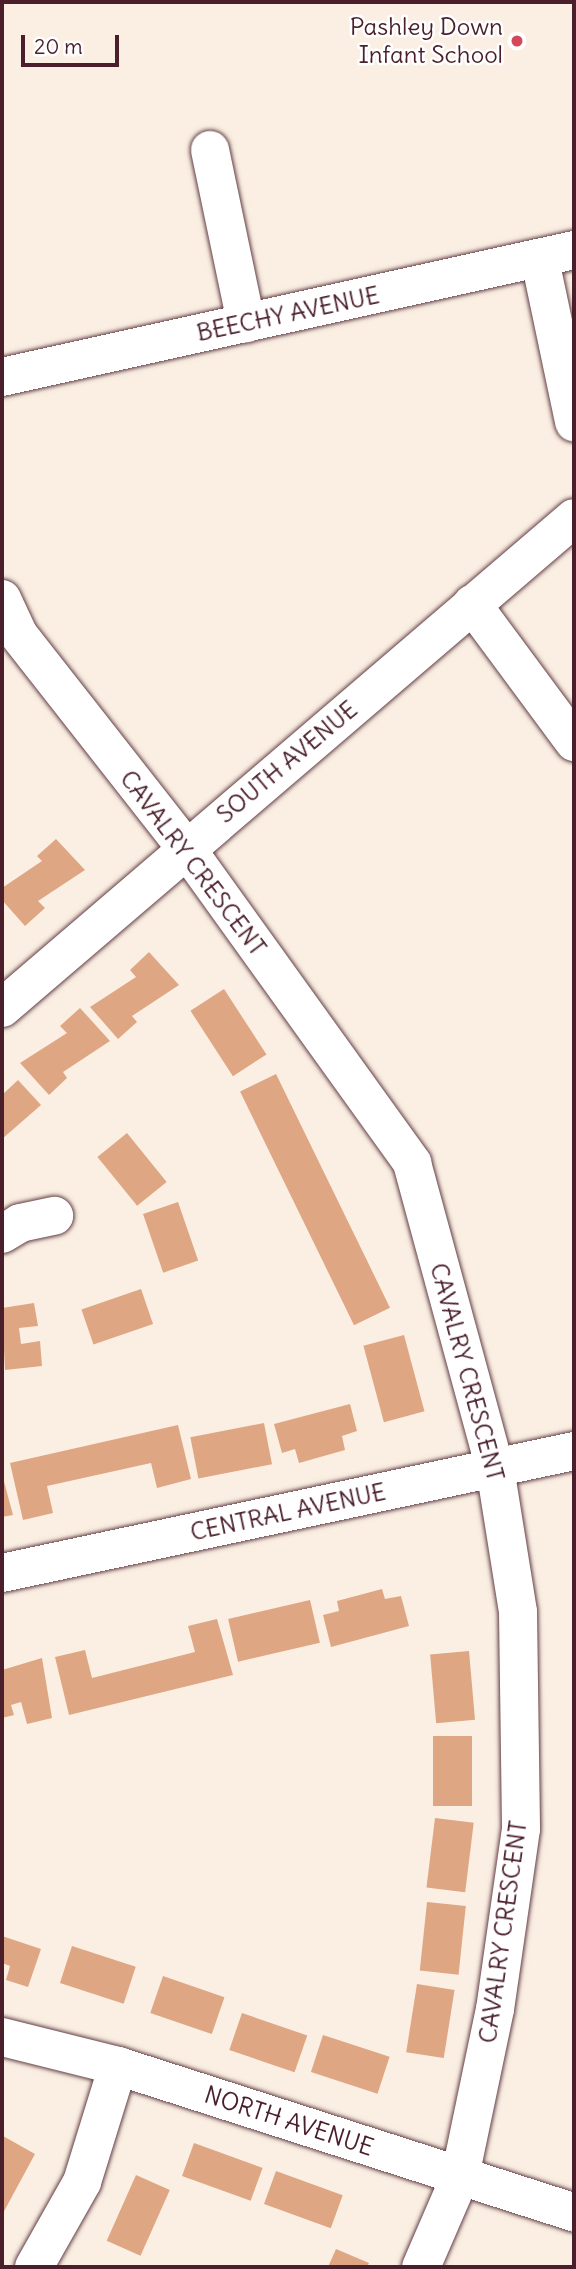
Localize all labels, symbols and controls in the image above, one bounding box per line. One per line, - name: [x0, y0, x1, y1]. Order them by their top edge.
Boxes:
- place label: Pashley Down Infant School: [350, 13, 503, 69]
- scale bar: [24, 21, 122, 65]
- text: 20 m: [34, 33, 83, 60]
- marker: Pashley Down Infant School: [509, 33, 525, 49]
- street label: BEECHY AVENUE: [194, 281, 382, 347]
- street label: SOUTH AVENUE: [211, 695, 363, 829]
- street label: CAVALRY CRESCENT: [114, 765, 272, 961]
- street label: CAVALRY CRESCENT: [424, 1260, 510, 1484]
- street label: CENTRAL AVENUE: [188, 1477, 388, 1547]
- street label: CAVALRY CRESCENT: [473, 1819, 533, 2045]
- street label: NORTH AVENUE: [201, 2080, 377, 2162]

